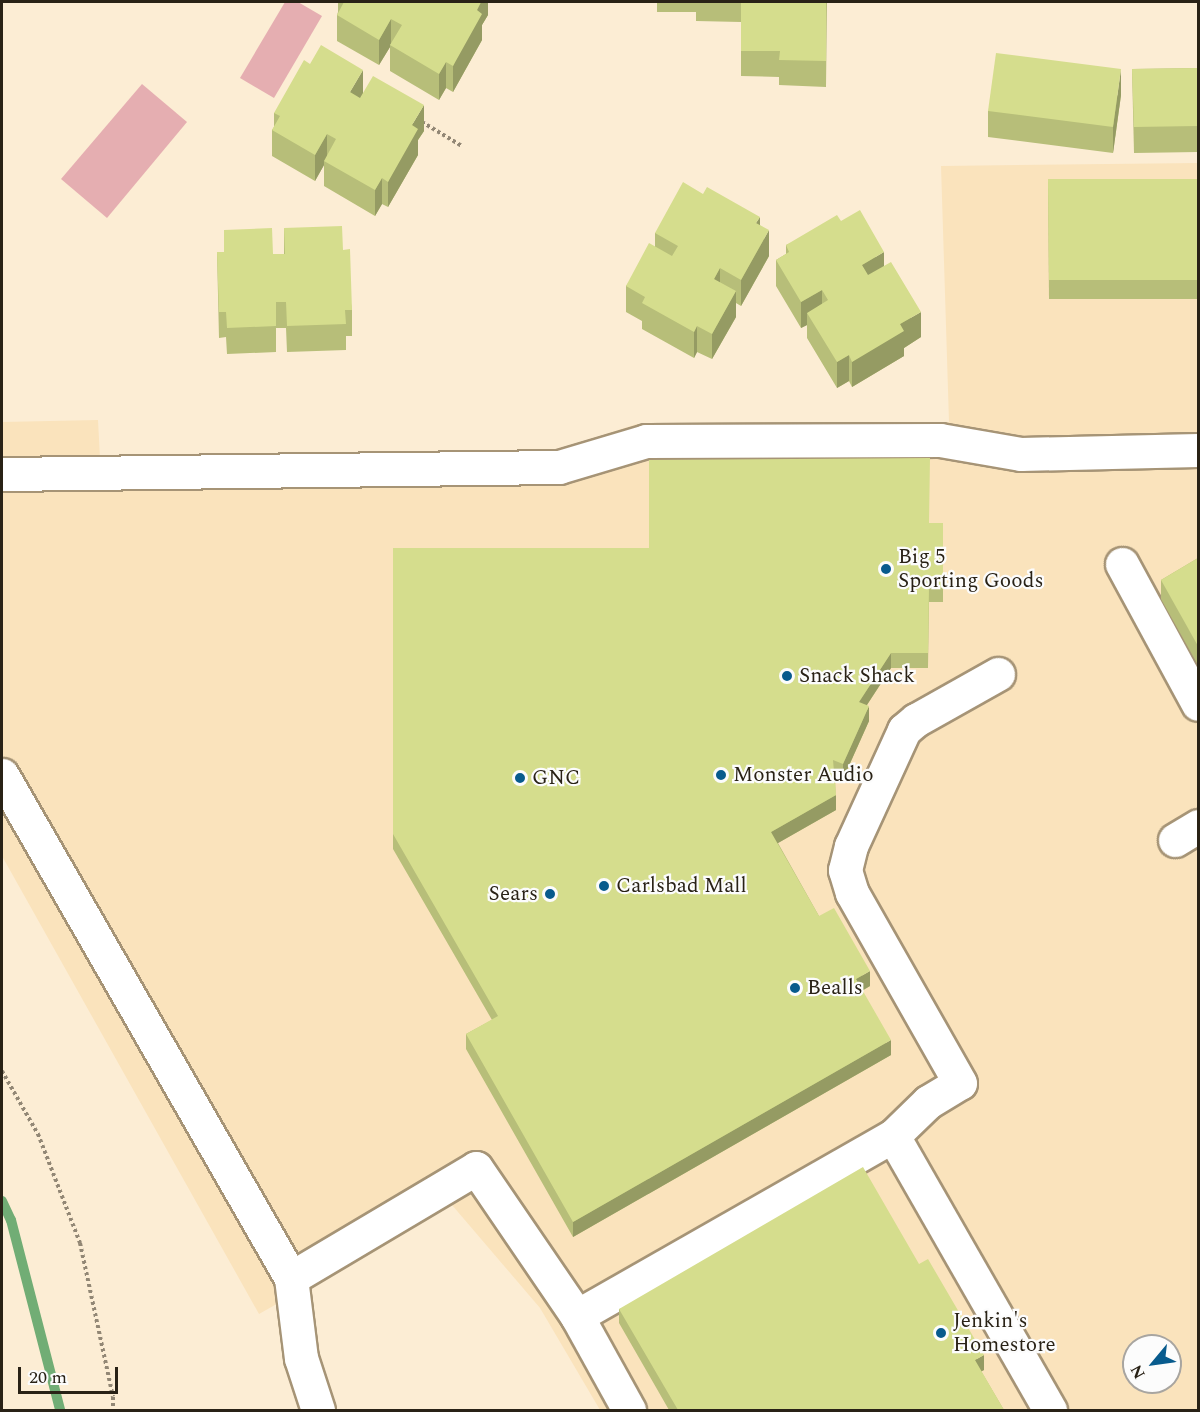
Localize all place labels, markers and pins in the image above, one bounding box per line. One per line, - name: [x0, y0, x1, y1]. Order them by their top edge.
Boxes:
- place label: Big 5 Sporting Goods: [898, 544, 1044, 594]
- marker: Big 5 Sporting Goods: [879, 562, 893, 576]
- place label: Snack Shack: [799, 663, 915, 689]
- marker: Snack Shack: [780, 669, 794, 683]
- place label: Monster Audio: [733, 762, 874, 788]
- place label: GNC: [532, 765, 580, 791]
- marker: Monster Audio: [714, 768, 728, 782]
- marker: GNC: [513, 771, 527, 785]
- place label: Carlsbad Mall: [616, 873, 747, 899]
- marker: Carlsbad Mall: [597, 879, 611, 893]
- place label: Sears: [488, 881, 538, 907]
- marker: Sears: [543, 887, 557, 901]
- place label: Bealls: [807, 975, 863, 1001]
- marker: Bealls: [788, 981, 802, 995]
- place label: Jenkin's Homestore: [953, 1308, 1056, 1358]
- marker: Jenkin's Homestore: [934, 1326, 948, 1340]

